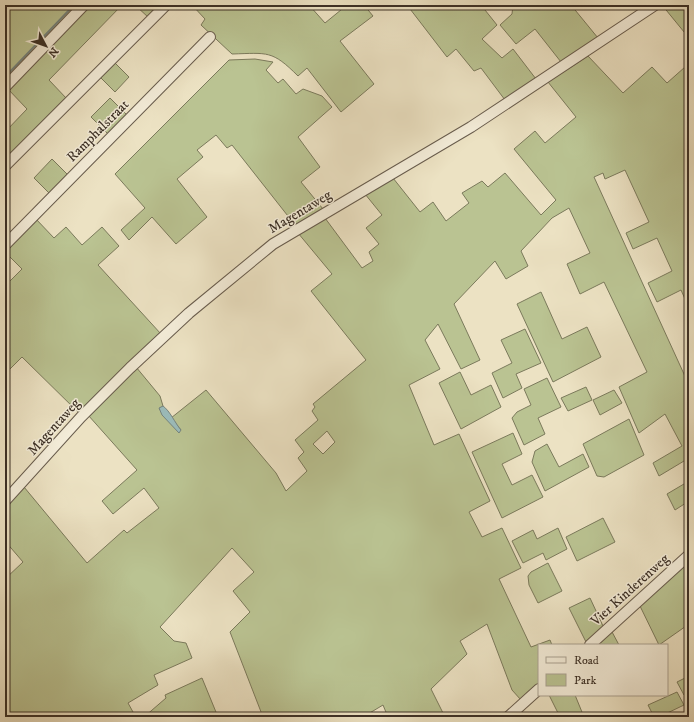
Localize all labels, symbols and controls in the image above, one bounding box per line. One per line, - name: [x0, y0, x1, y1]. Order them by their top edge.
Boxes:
- north arrow: [26, 26, 66, 66]
- text: N: [45, 44, 61, 60]
- street label: Ramphalstraat: [63, 96, 133, 166]
- street label: Magentaweg: [265, 186, 335, 238]
- street label: Magentaweg: [24, 395, 84, 459]
- street label: Vier Kinderenweg: [586, 550, 673, 631]
- legend: [538, 644, 668, 696]
- text: Road: [574, 653, 599, 668]
- text: Park: [574, 673, 596, 688]

